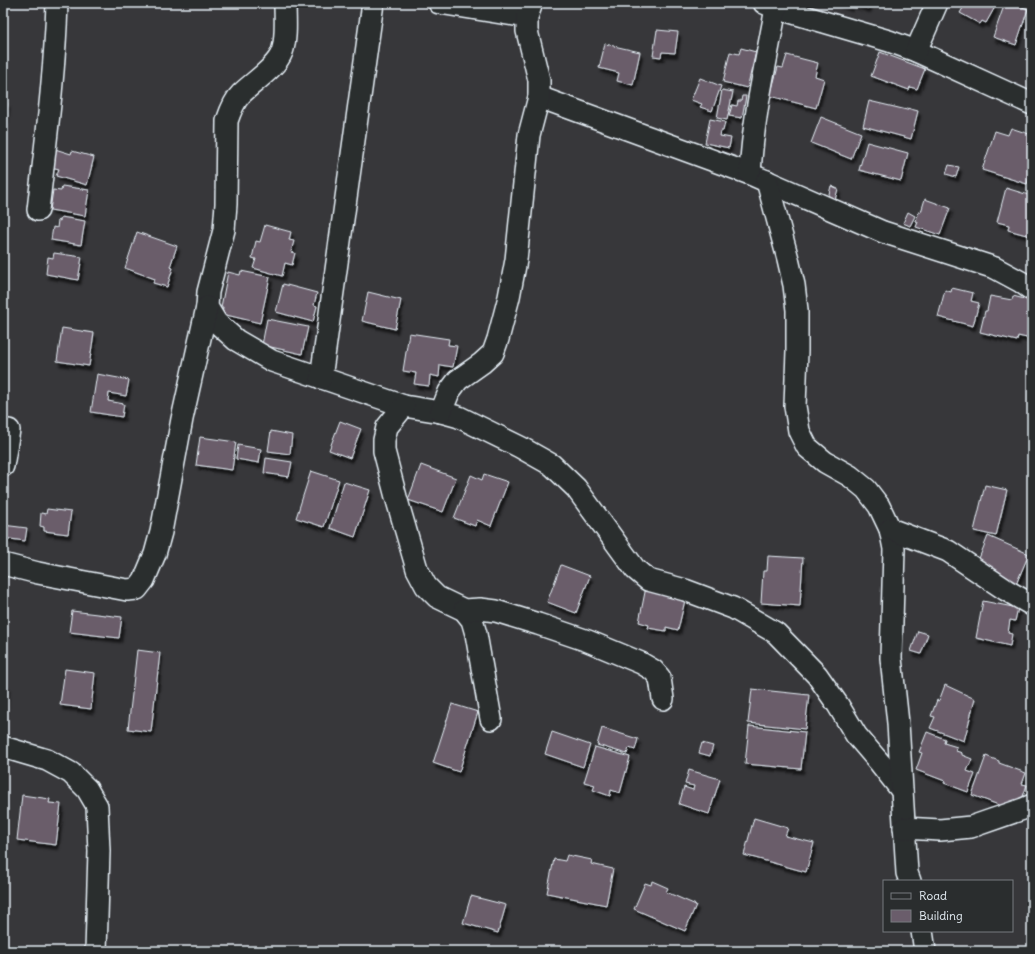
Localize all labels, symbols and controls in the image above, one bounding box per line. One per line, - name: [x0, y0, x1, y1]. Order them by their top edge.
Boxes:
- legend: [883, 880, 1013, 932]
- text: Road: [919, 888, 947, 903]
- text: Building: [919, 908, 963, 923]

